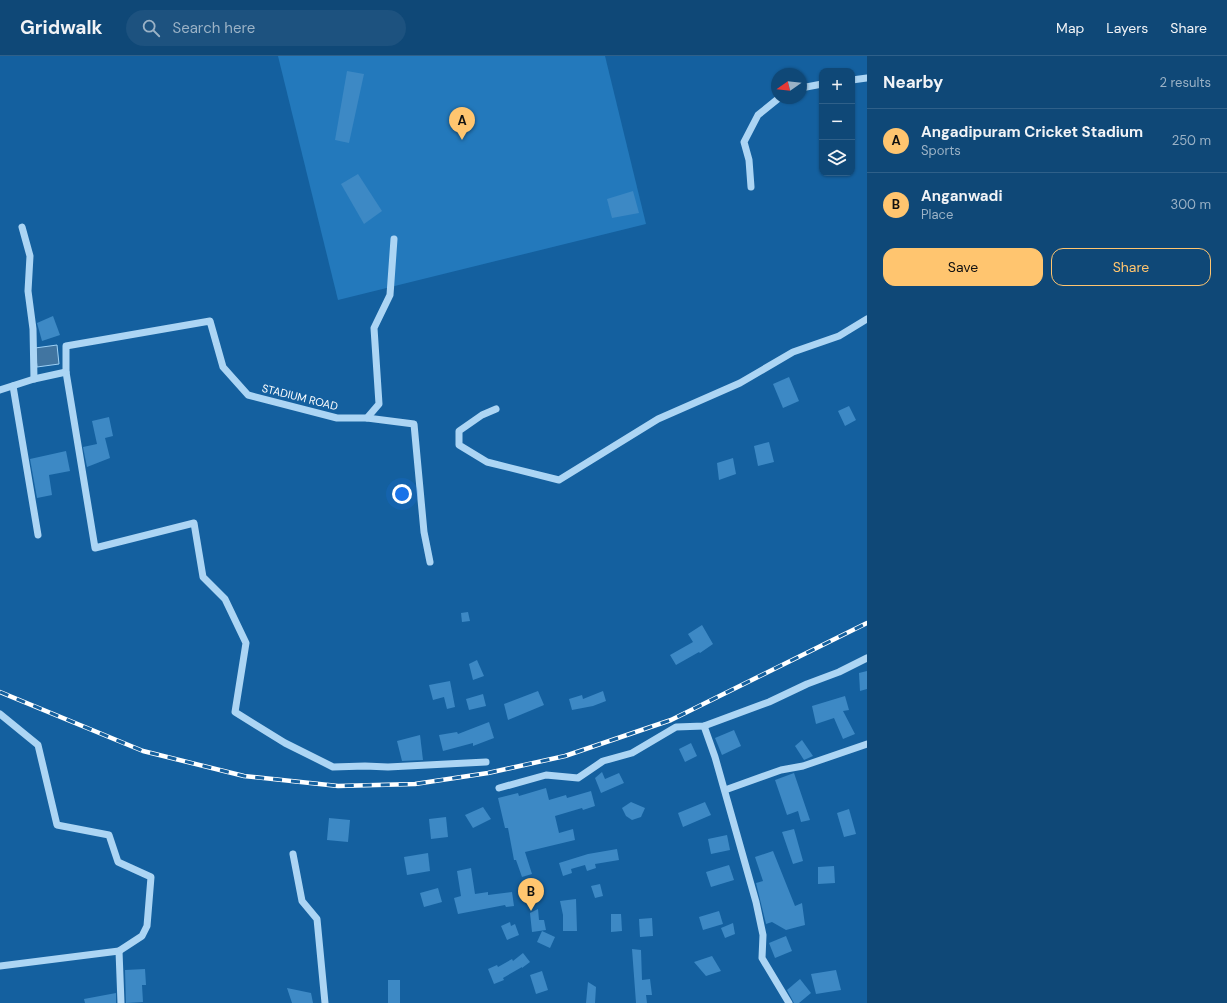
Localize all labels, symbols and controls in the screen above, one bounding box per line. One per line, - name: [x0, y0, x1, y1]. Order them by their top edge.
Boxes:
- search box: [126, 10, 406, 46]
- text: Gridwalk: [20, 15, 102, 40]
- icon: search: [140, 17, 162, 39]
- text: Search here: [172, 18, 255, 38]
- text: Map: [1056, 19, 1084, 37]
- text: Layers: [1106, 19, 1148, 37]
- text: Share: [1170, 19, 1207, 37]
- north arrow: [771, 68, 807, 104]
- map controls: [819, 68, 855, 176]
- button: +: [819, 68, 855, 104]
- text: Nearby: [883, 71, 943, 93]
- text: 2 results: [1160, 74, 1211, 91]
- button: −: [819, 104, 855, 140]
- pin: A: [449, 107, 475, 140]
- text: Angadipuram Cricket Stadium: [921, 122, 1143, 142]
- text: A: [891, 132, 901, 149]
- text: 250 m: [1172, 132, 1211, 149]
- button: layers: [819, 140, 855, 176]
- text: Sports: [921, 142, 961, 159]
- text: Anganwadi: [921, 186, 1003, 206]
- text: B: [892, 196, 900, 213]
- text: 300 m: [1170, 196, 1211, 213]
- text: Place: [921, 206, 953, 223]
- button: Save: [883, 248, 1043, 286]
- button: Share: [1051, 248, 1211, 286]
- street label: STADIUM ROAD: [261, 381, 340, 413]
- your location: [392, 484, 412, 504]
- pin: B: [518, 878, 544, 911]

